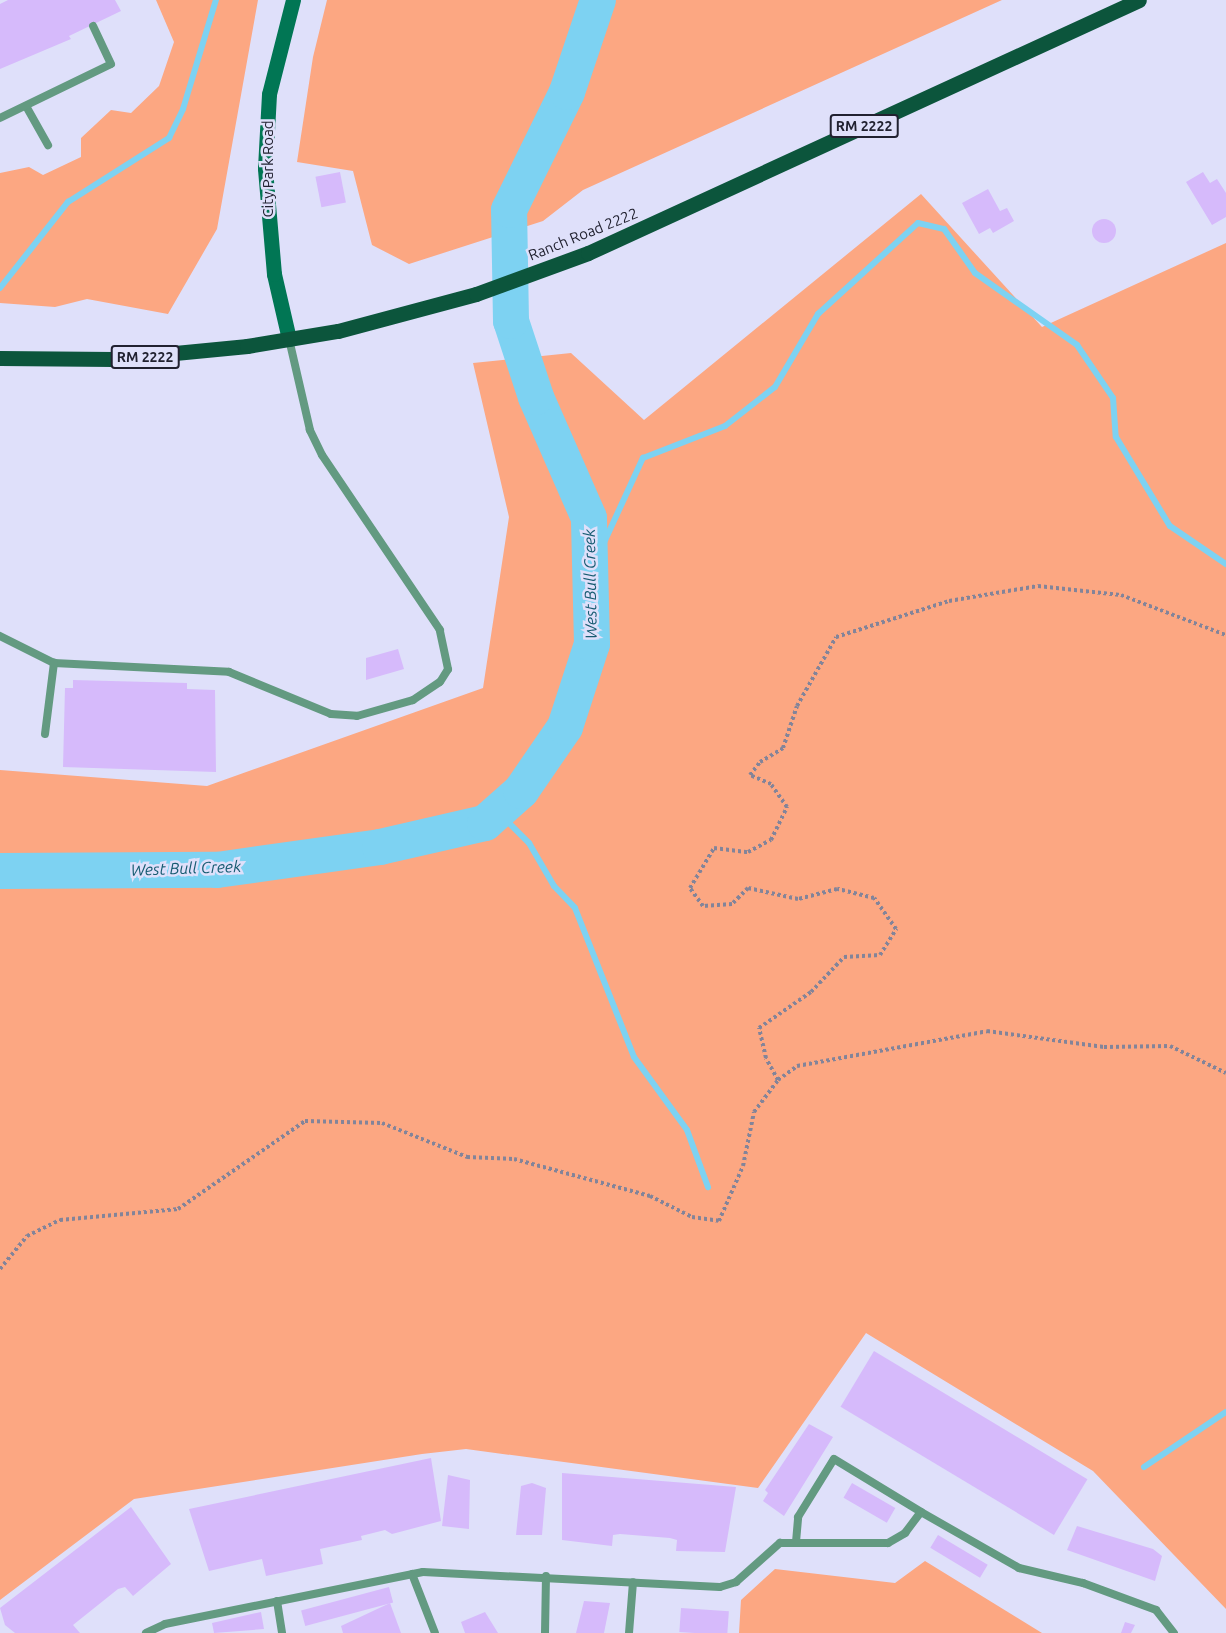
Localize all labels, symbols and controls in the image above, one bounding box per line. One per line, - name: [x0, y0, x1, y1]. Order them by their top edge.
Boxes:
- road number: RM 2222: [830, 115, 898, 137]
- street label: City Park Road: [259, 120, 277, 218]
- street label: Ranch Road 2222: [526, 204, 640, 264]
- road number: RM 2222: [110, 346, 180, 368]
- water label: West Bull Creek: [579, 529, 601, 639]
- water label: West Bull Creek: [130, 856, 242, 880]

